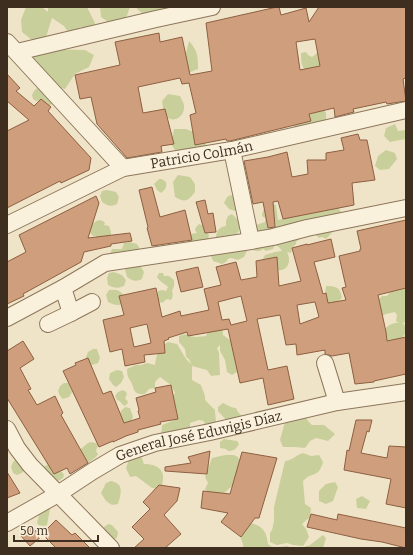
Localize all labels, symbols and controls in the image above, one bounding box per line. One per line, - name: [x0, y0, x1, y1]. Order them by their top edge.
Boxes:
- street label: Patricio Colmán: [149, 137, 255, 172]
- street label: General José Eduvigis Díaz: [113, 407, 284, 464]
- scale bar: [14, 517, 98, 543]
- text: 50 m: [20, 524, 49, 538]

